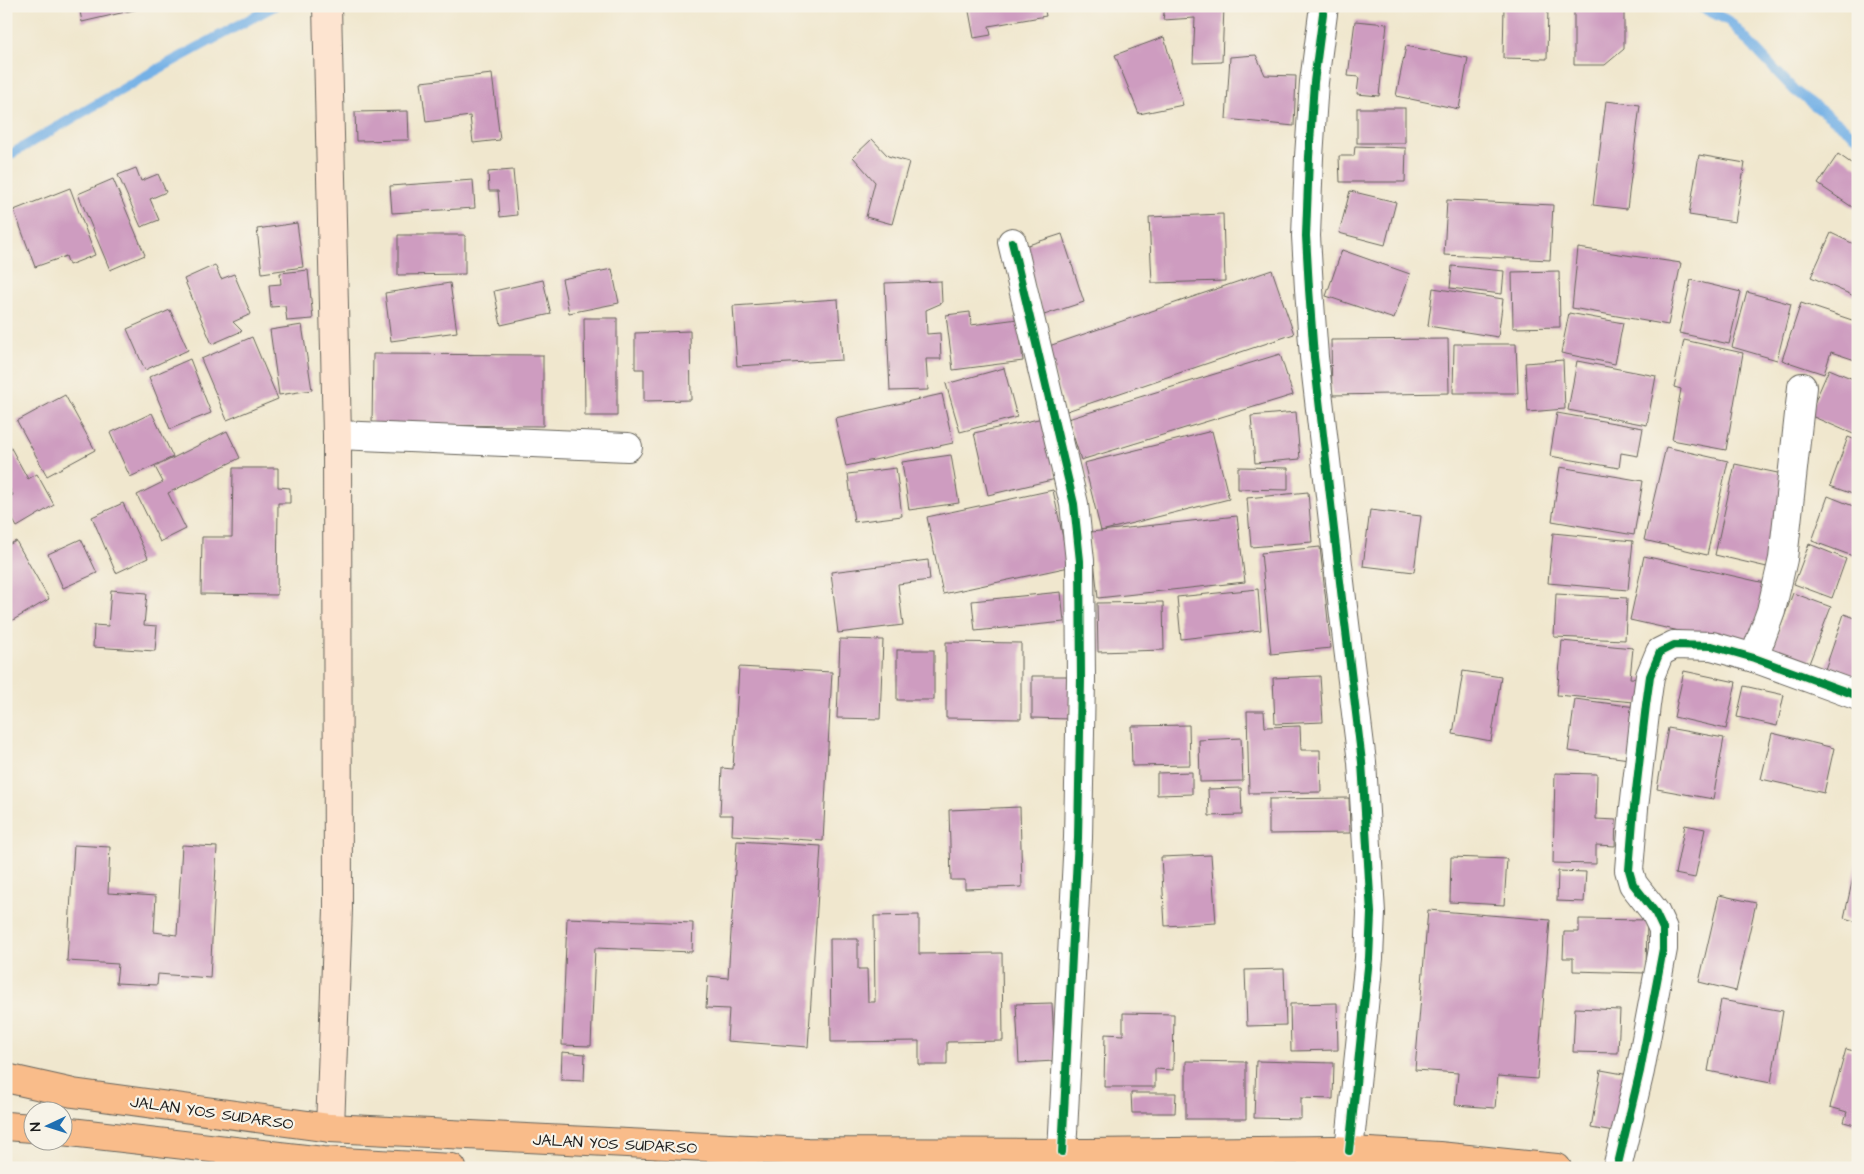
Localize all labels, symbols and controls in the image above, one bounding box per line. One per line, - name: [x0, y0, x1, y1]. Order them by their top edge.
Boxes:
- street label: JALAN YOS SUDARSO: [129, 1091, 295, 1135]
- north arrow: [22, 1102, 72, 1152]
- text: N: [26, 1122, 46, 1132]
- street label: JALAN YOS SUDARSO: [532, 1129, 698, 1159]

